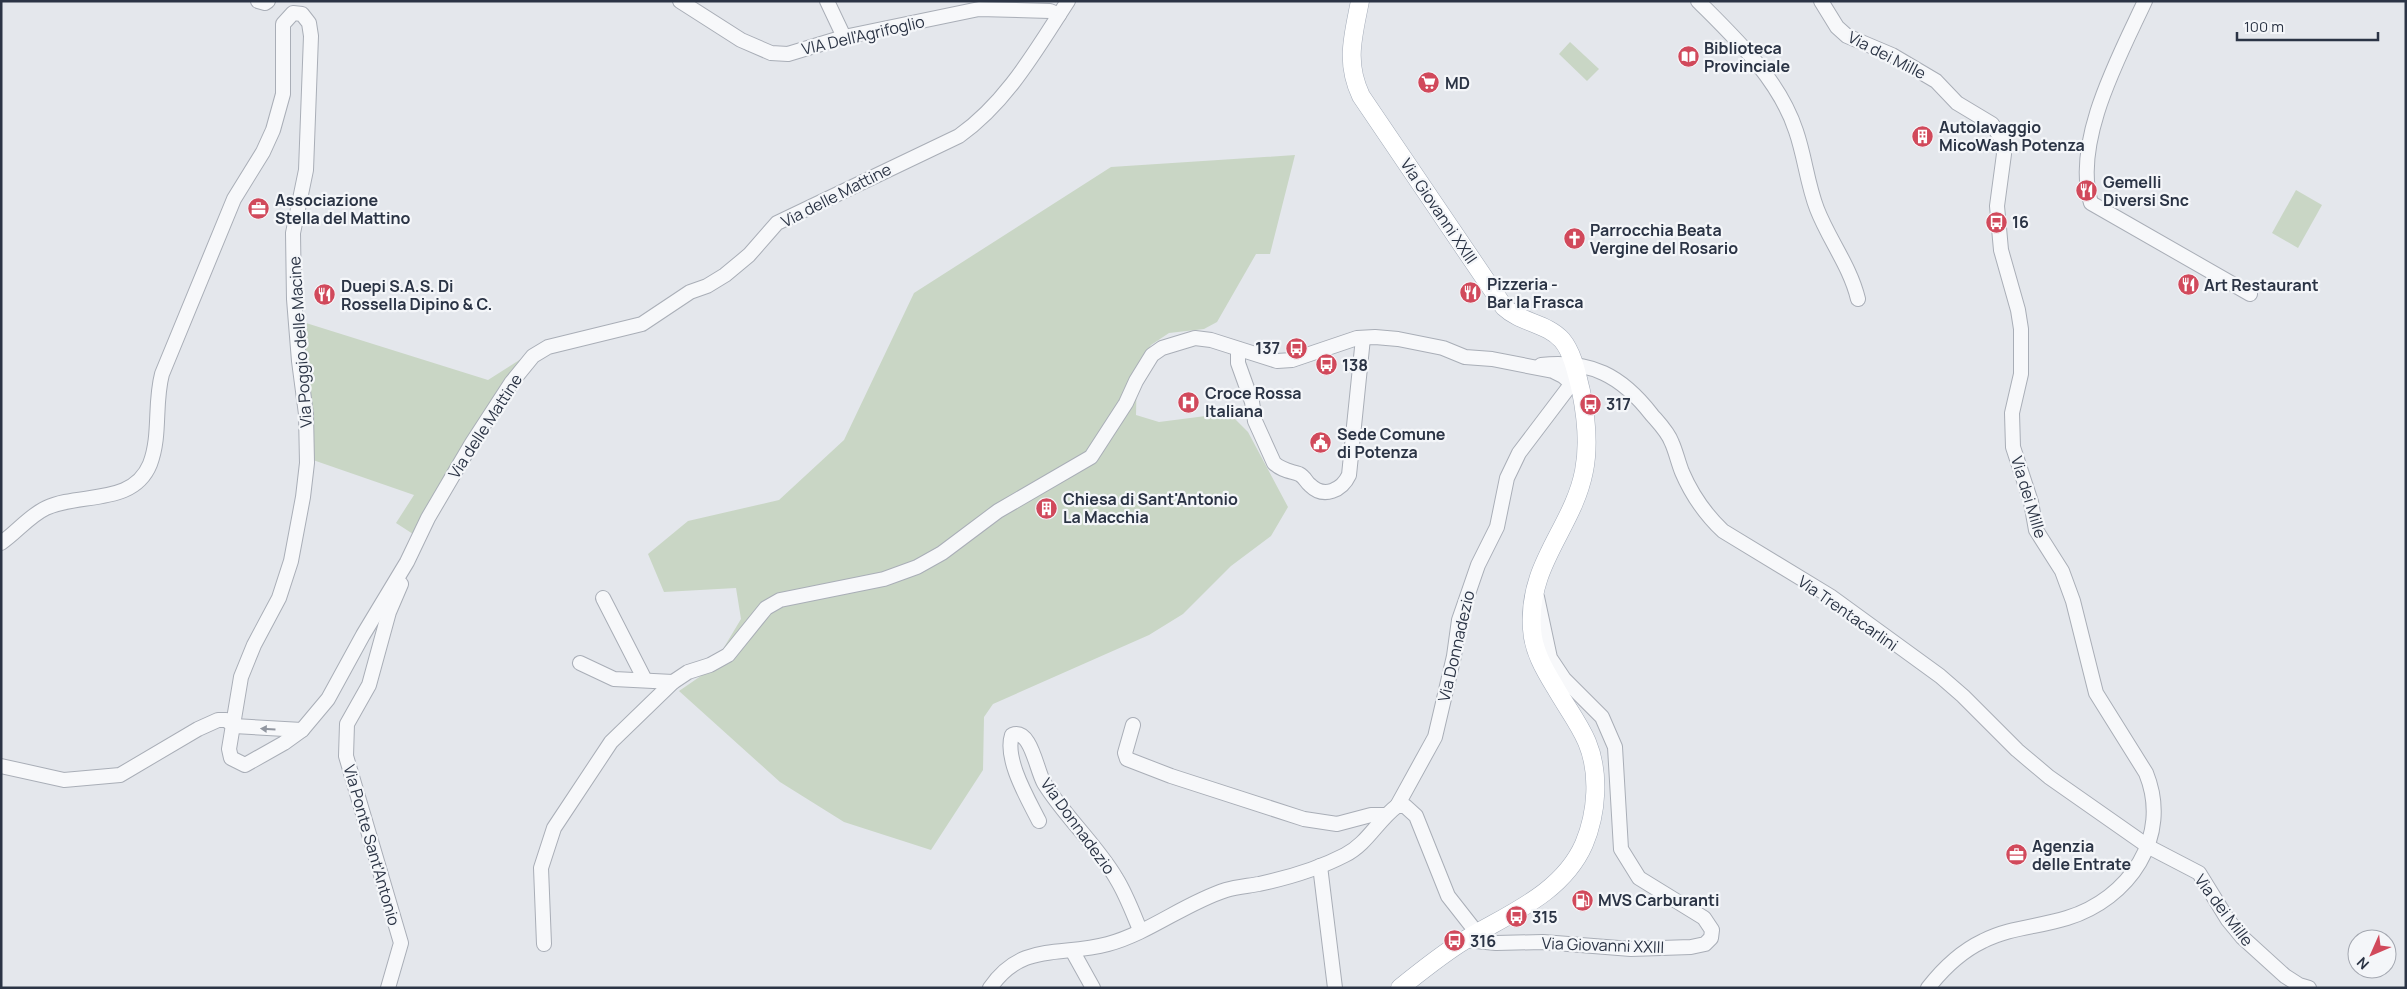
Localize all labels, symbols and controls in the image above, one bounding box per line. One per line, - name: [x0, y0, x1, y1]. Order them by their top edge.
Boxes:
- street label: VIA Dell'Agrifoglio: [799, 10, 927, 60]
- scale bar: [2237, 10, 2378, 42]
- text: 100 m: [2244, 16, 2284, 37]
- street label: Via dei Mille: [1844, 26, 1930, 84]
- place label: Biblioteca Provinciale: [1704, 37, 1790, 77]
- library icon: Biblioteca Provinciale: [1676, 45, 1700, 69]
- supermarket icon: MD: [1417, 71, 1441, 95]
- place label: MD: [1445, 72, 1470, 94]
- place label: Autolavaggio MicoWash Potenza: [1939, 116, 2085, 156]
- building icon: Autolavaggio MicoWash Potenza: [1911, 124, 1935, 148]
- street label: Via Giovanni XXIII: [1396, 154, 1482, 268]
- street label: Via delle Mattine: [777, 158, 895, 232]
- place label: Gemelli Diversi Snc: [2103, 171, 2189, 211]
- restaurant icon: Gemelli Diversi Snc: [2075, 179, 2099, 203]
- place label: Associazione Stella del Mattino: [275, 189, 410, 229]
- office icon: Associazione Stella del Mattino: [247, 197, 271, 221]
- bus stop icon: 16: [1984, 210, 2008, 234]
- place label: 16: [2012, 211, 2029, 233]
- place label: Parrocchia Beata Vergine del Rosario: [1590, 219, 1738, 259]
- church icon: Parrocchia Beata Vergine del Rosario: [1562, 227, 1586, 251]
- street label: Via Poggio delle Macine: [283, 255, 317, 429]
- place label: Pizzeria - Bar la Frasca: [1487, 273, 1584, 313]
- restaurant icon: Art Restaurant: [2176, 273, 2200, 297]
- place label: Art Restaurant: [2204, 274, 2319, 296]
- place label: Duepi S.A.S. Di Rossella Dipino & C.: [341, 275, 492, 315]
- restaurant icon: Pizzeria - Bar la Frasca: [1459, 281, 1483, 305]
- restaurant icon: Duepi S.A.S. Di Rossella Dipino & C.: [313, 283, 337, 307]
- bus stop icon: 137: [1284, 336, 1308, 360]
- place label: 137: [1255, 337, 1280, 359]
- bus stop icon: 138: [1314, 353, 1338, 377]
- place label: 138: [1342, 354, 1368, 376]
- street label: Via delle Mattine: [443, 369, 527, 483]
- place label: Croce Rossa Italiana: [1205, 382, 1302, 422]
- hospital icon: Croce Rossa Italiana: [1177, 390, 1201, 414]
- bus stop icon: 317: [1578, 392, 1602, 416]
- place label: 317: [1606, 393, 1631, 415]
- place label: Sede Comune di Potenza: [1337, 423, 1446, 463]
- public building icon: Sede Comune di Potenza: [1309, 431, 1333, 455]
- street label: Via dei Mille: [2006, 453, 2052, 541]
- place label: Chiesa di Sant'Antonio La Macchia: [1063, 488, 1238, 528]
- building icon: Chiesa di Sant'Antonio La Macchia: [1035, 496, 1059, 520]
- street label: Via Trentacarlini: [1794, 570, 1902, 656]
- street label: Via Donnadezio: [1432, 588, 1480, 704]
- one-way arrow: [260, 725, 276, 733]
- street label: Via Ponte Sant'Antonio: [338, 762, 406, 928]
- street label: Via Donnadezio: [1036, 774, 1120, 878]
- place label: Agenzia delle Entrate: [2032, 835, 2131, 875]
- office icon: Agenzia delle Entrate: [2004, 843, 2028, 867]
- street label: Via dei Mille: [2190, 869, 2258, 951]
- fuel station icon: MVS Carburanti: [1570, 888, 1594, 912]
- place label: MVS Carburanti: [1598, 889, 1719, 911]
- bus stop icon: 315: [1504, 905, 1528, 929]
- place label: 315: [1532, 906, 1558, 928]
- bus stop icon: 316: [1442, 929, 1466, 953]
- north arrow: [2347, 929, 2397, 979]
- place label: 316: [1470, 930, 1496, 952]
- street label: Via Giovanni XXIII: [1541, 932, 1665, 958]
- text: N: [2352, 953, 2373, 974]

